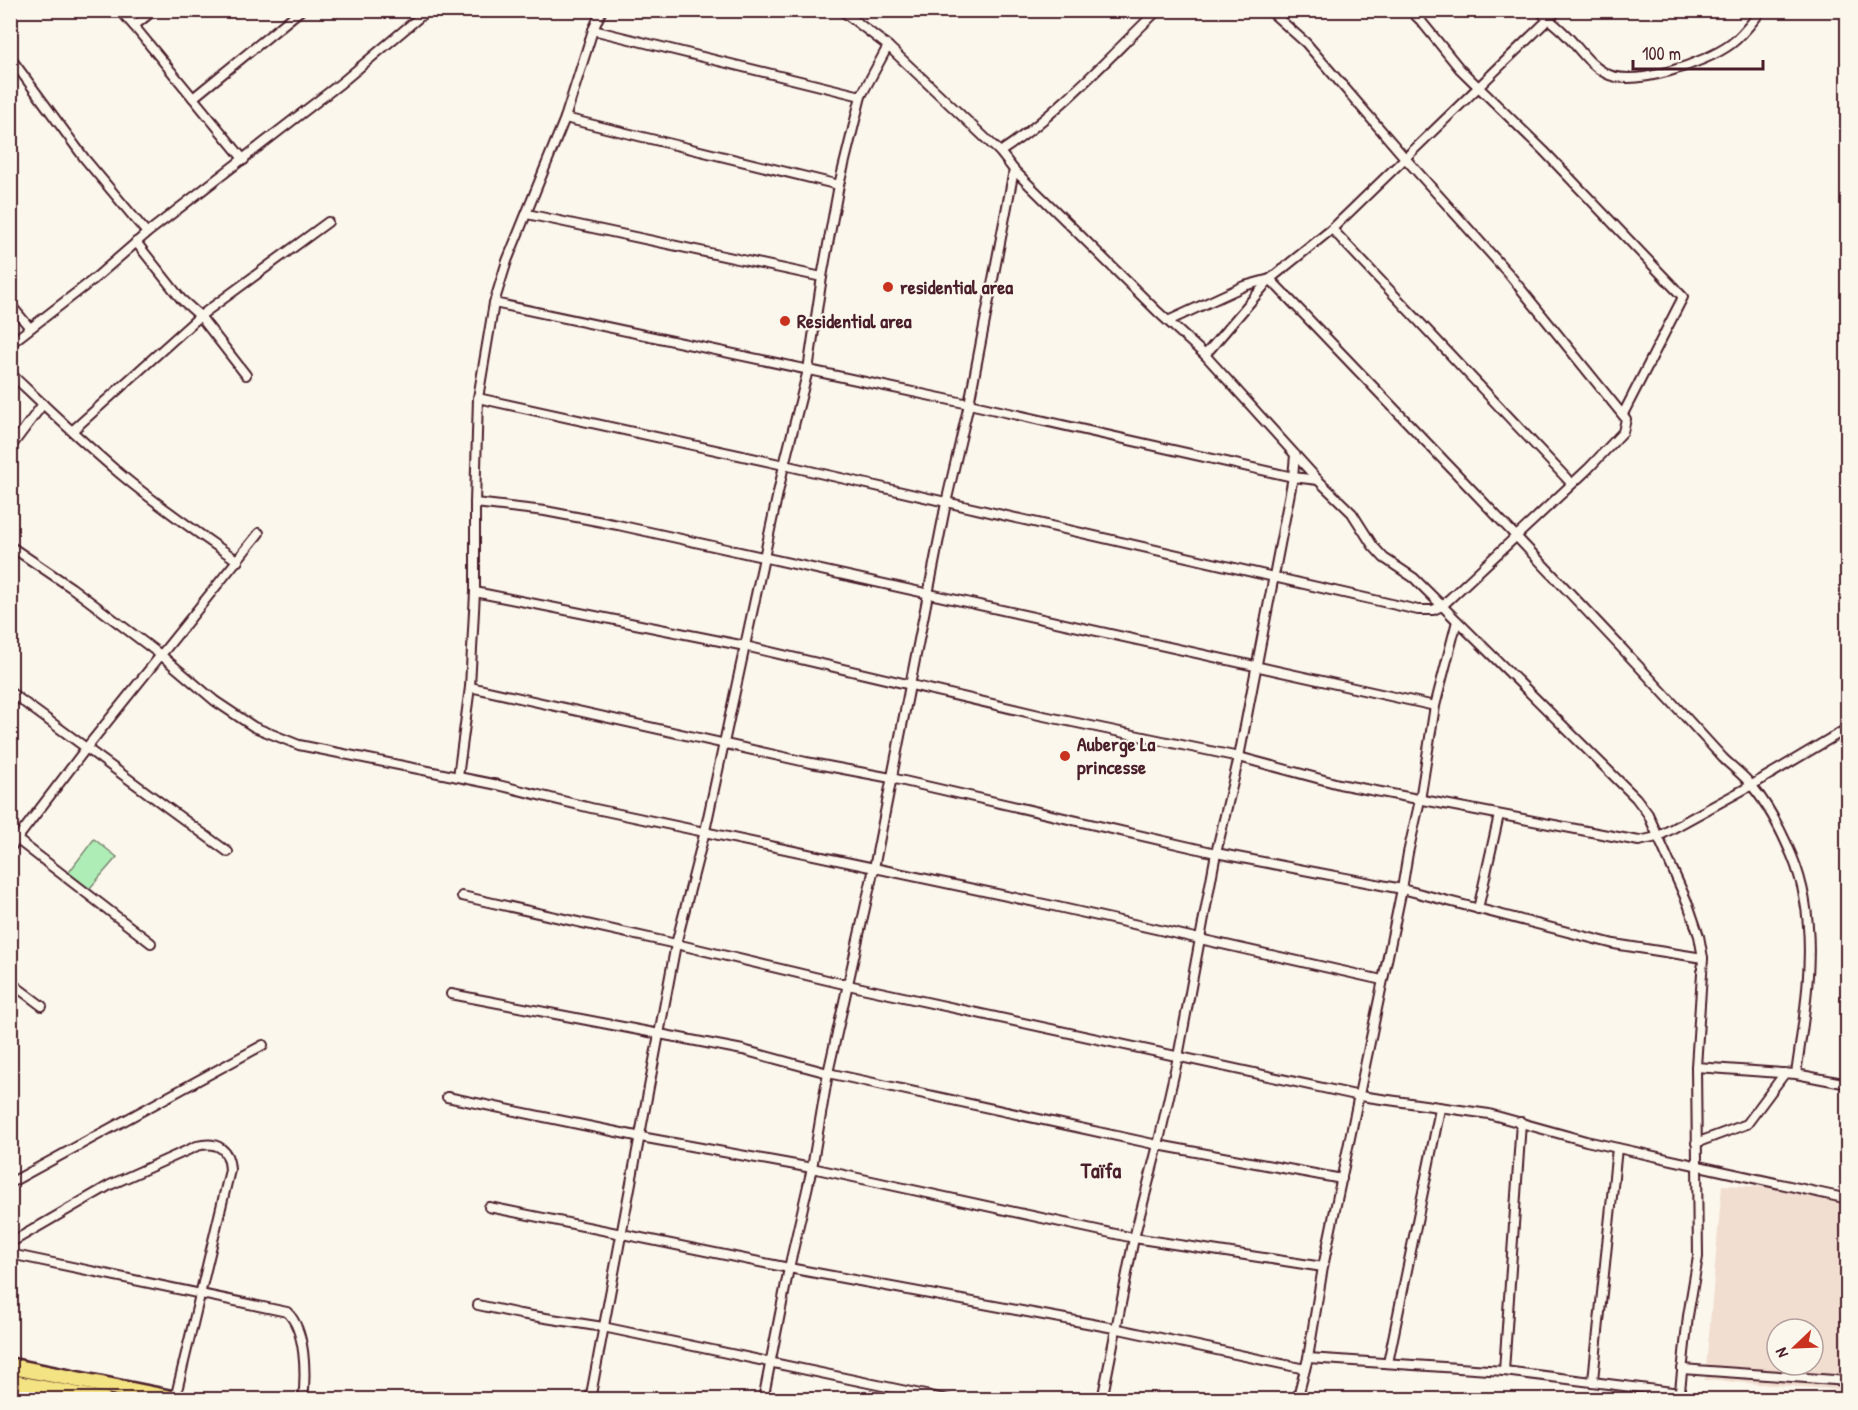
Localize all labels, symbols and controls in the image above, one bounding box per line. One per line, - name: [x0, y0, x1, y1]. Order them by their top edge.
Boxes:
- scale bar: [1633, 33, 1764, 71]
- text: 100 m: [1642, 41, 1681, 66]
- place label: residential area: [900, 273, 1013, 300]
- marker: residential area: [881, 280, 895, 294]
- place label: Residential area: [797, 307, 912, 334]
- marker: Residential area: [778, 314, 792, 328]
- place label: Auberge La princesse: [1077, 730, 1156, 781]
- marker: Auberge La princesse: [1058, 749, 1072, 763]
- district label: Taïfa: [1080, 1155, 1122, 1185]
- north arrow: [1765, 1317, 1825, 1377]
- text: N: [1769, 1344, 1793, 1361]

